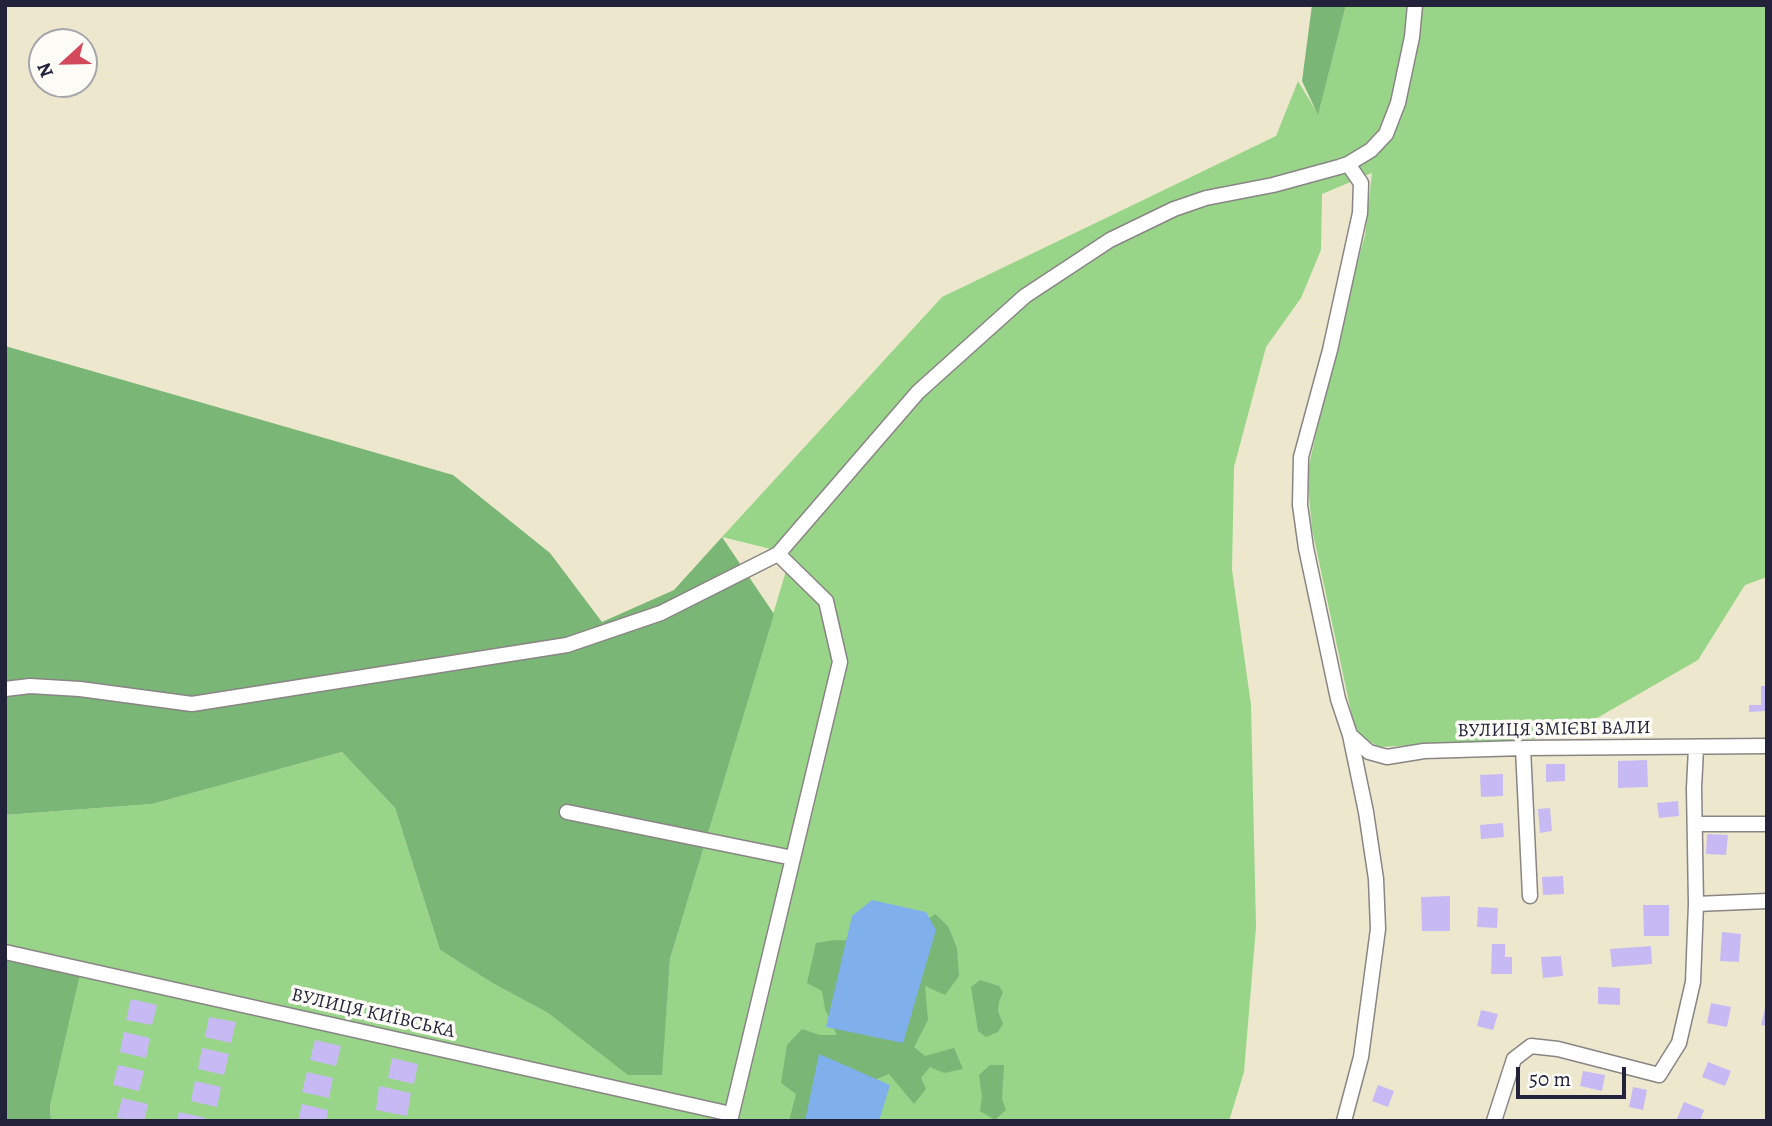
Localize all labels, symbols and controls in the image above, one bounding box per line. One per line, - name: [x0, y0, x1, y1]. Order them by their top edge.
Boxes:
- north arrow: [28, 28, 98, 98]
- text: N: [31, 59, 60, 81]
- street label: ВУЛИЦЯ ЗМІЄВІ ВАЛИ: [1457, 717, 1651, 743]
- street label: ВУЛИЦЯ КИЇВСЬКА: [289, 984, 457, 1044]
- scale bar: [1520, 1052, 1630, 1096]
- text: 50 m: [1529, 1065, 1571, 1093]

